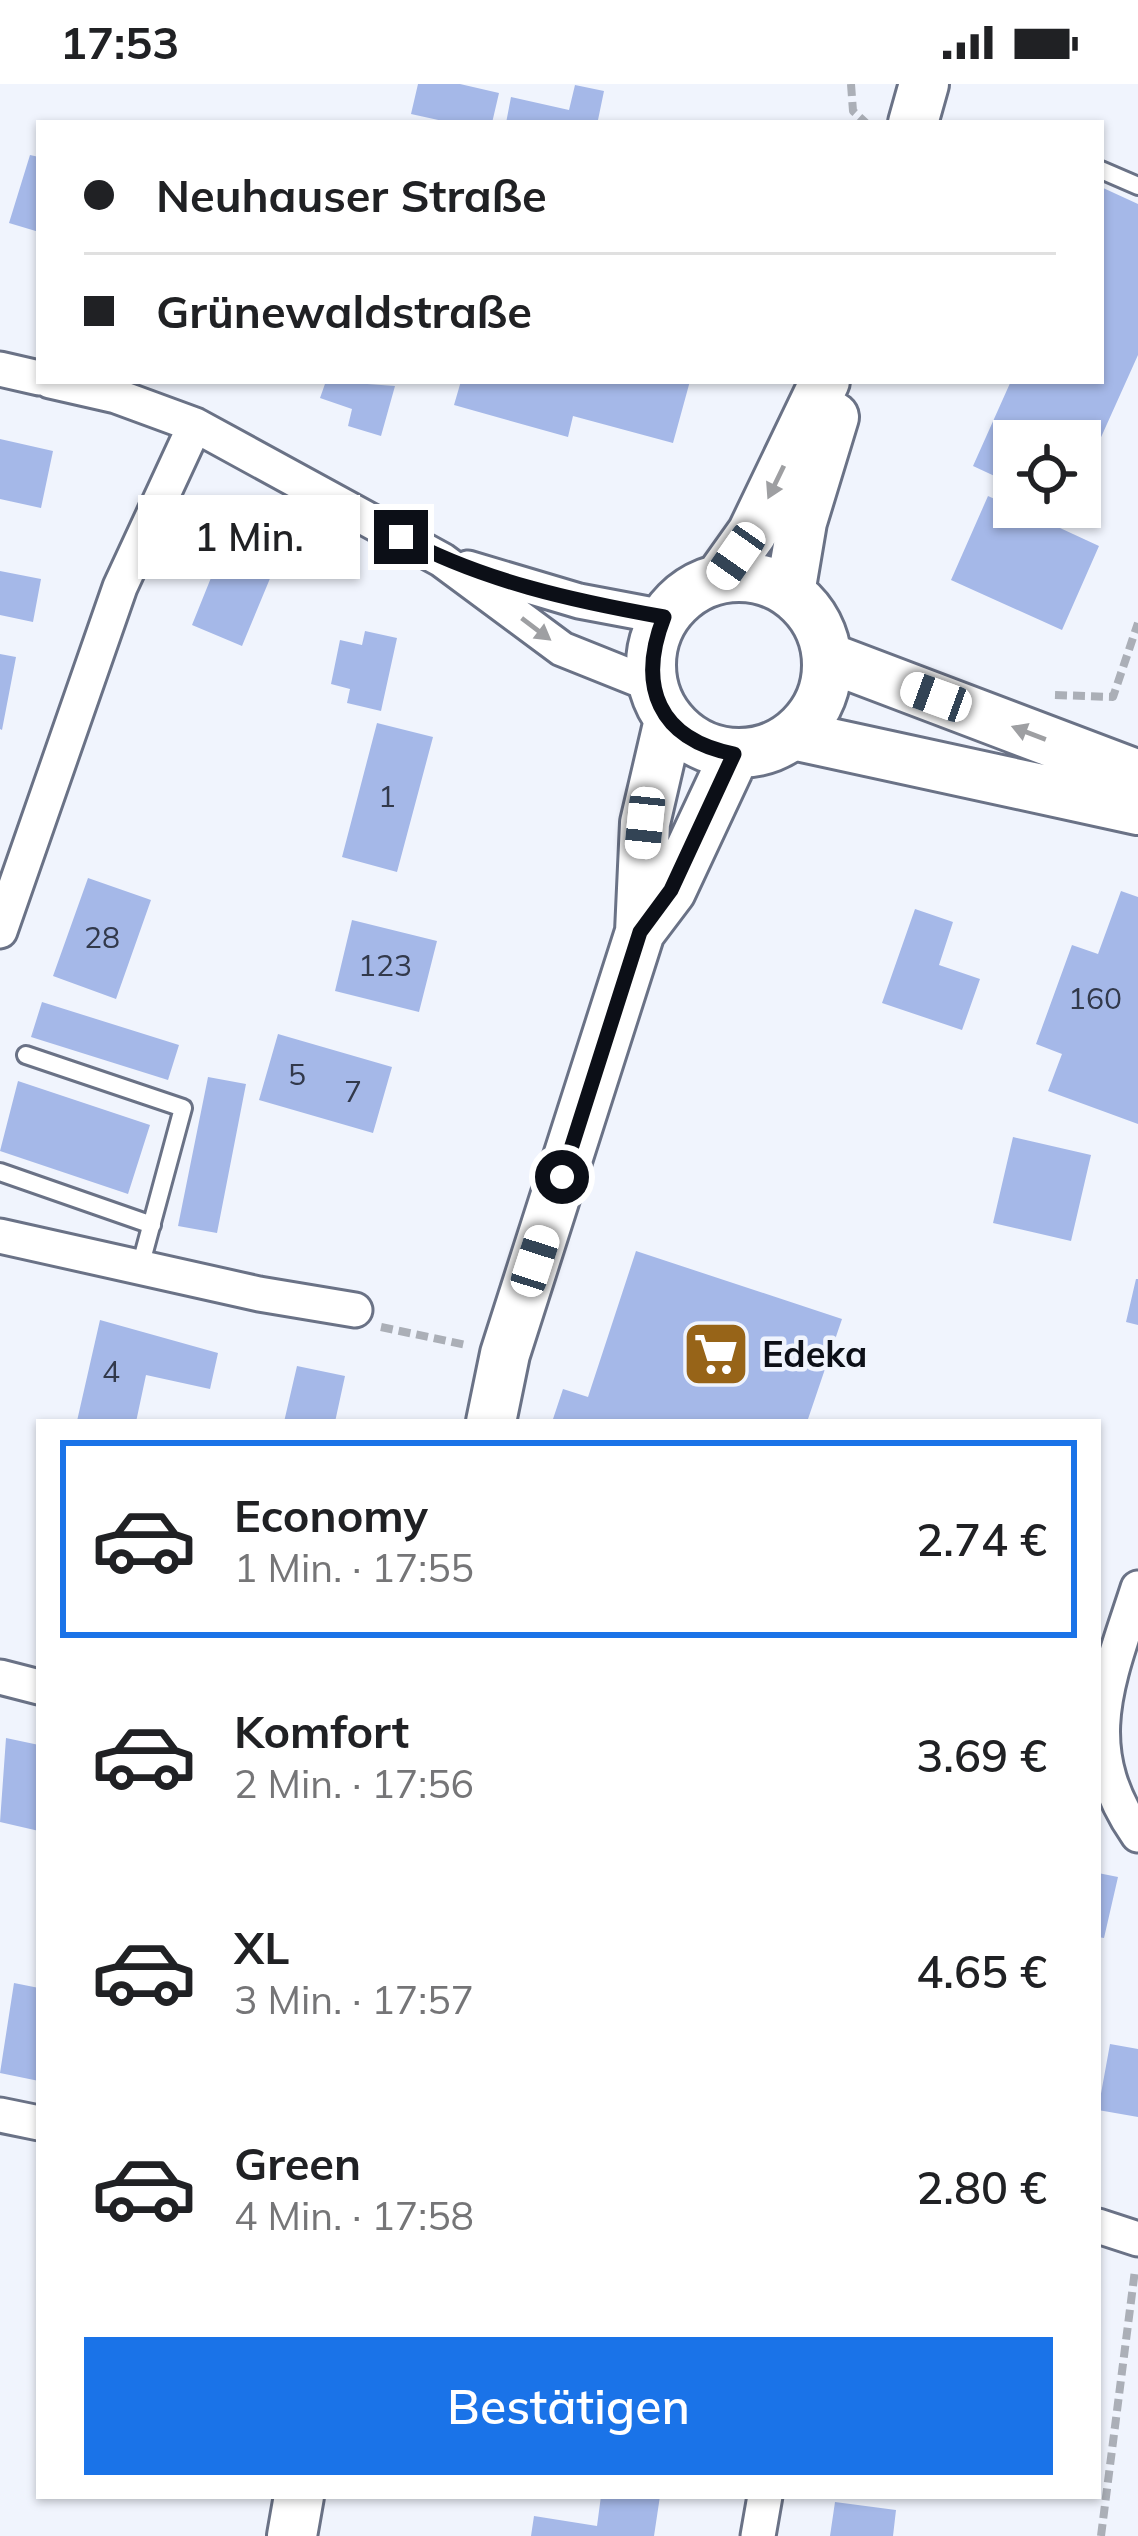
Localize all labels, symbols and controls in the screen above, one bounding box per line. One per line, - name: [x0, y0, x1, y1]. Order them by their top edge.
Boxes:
- text: 17:53: [60, 14, 179, 70]
- text: Neuhauser Straße: [156, 167, 547, 223]
- text: Grünewaldstraße: [156, 283, 532, 339]
- map controls: [993, 420, 1101, 528]
- button: locate: [993, 420, 1101, 528]
- one-way arrow: [766, 465, 786, 500]
- callout: 1 Min.: [137, 495, 359, 579]
- route end: [374, 510, 428, 564]
- text: 1 Min.: [194, 512, 304, 561]
- car: [701, 516, 771, 596]
- one-way arrow: [521, 616, 552, 641]
- car: [896, 668, 976, 726]
- one-way arrow: [1011, 722, 1047, 741]
- house number: 1: [378, 777, 396, 815]
- car: [623, 785, 667, 861]
- house number: 28: [84, 918, 120, 956]
- house number: 123: [358, 946, 412, 984]
- house number: 160: [1068, 979, 1122, 1017]
- house number: 5: [288, 1055, 306, 1093]
- house number: 7: [344, 1072, 362, 1110]
- route start: [535, 1150, 589, 1204]
- car: [507, 1221, 563, 1301]
- supermarket icon: Edeka: [681, 1319, 751, 1389]
- place label: Edeka: [762, 1331, 867, 1376]
- house number: 4: [102, 1352, 120, 1390]
- icon: car: [90, 1485, 198, 1593]
- text: Economy: [234, 1487, 428, 1543]
- text: 2.74 €: [916, 1511, 1047, 1567]
- text: 1 Min. · 17:55: [234, 1543, 474, 1592]
- icon: car: [90, 1701, 198, 1809]
- text: Komfort: [234, 1703, 409, 1759]
- text: 3.69 €: [916, 1727, 1047, 1783]
- text: 2 Min. · 17:56: [234, 1759, 474, 1808]
- icon: car: [90, 1917, 198, 2025]
- text: XL: [234, 1919, 289, 1975]
- text: 4.65 €: [916, 1943, 1047, 1999]
- text: 3 Min. · 17:57: [234, 1975, 474, 2024]
- icon: car: [90, 2133, 198, 2241]
- text: Green: [234, 2135, 361, 2191]
- text: 2.80 €: [916, 2159, 1047, 2215]
- text: 4 Min. · 17:58: [234, 2191, 474, 2240]
- button: Bestätigen: [84, 2337, 1053, 2475]

